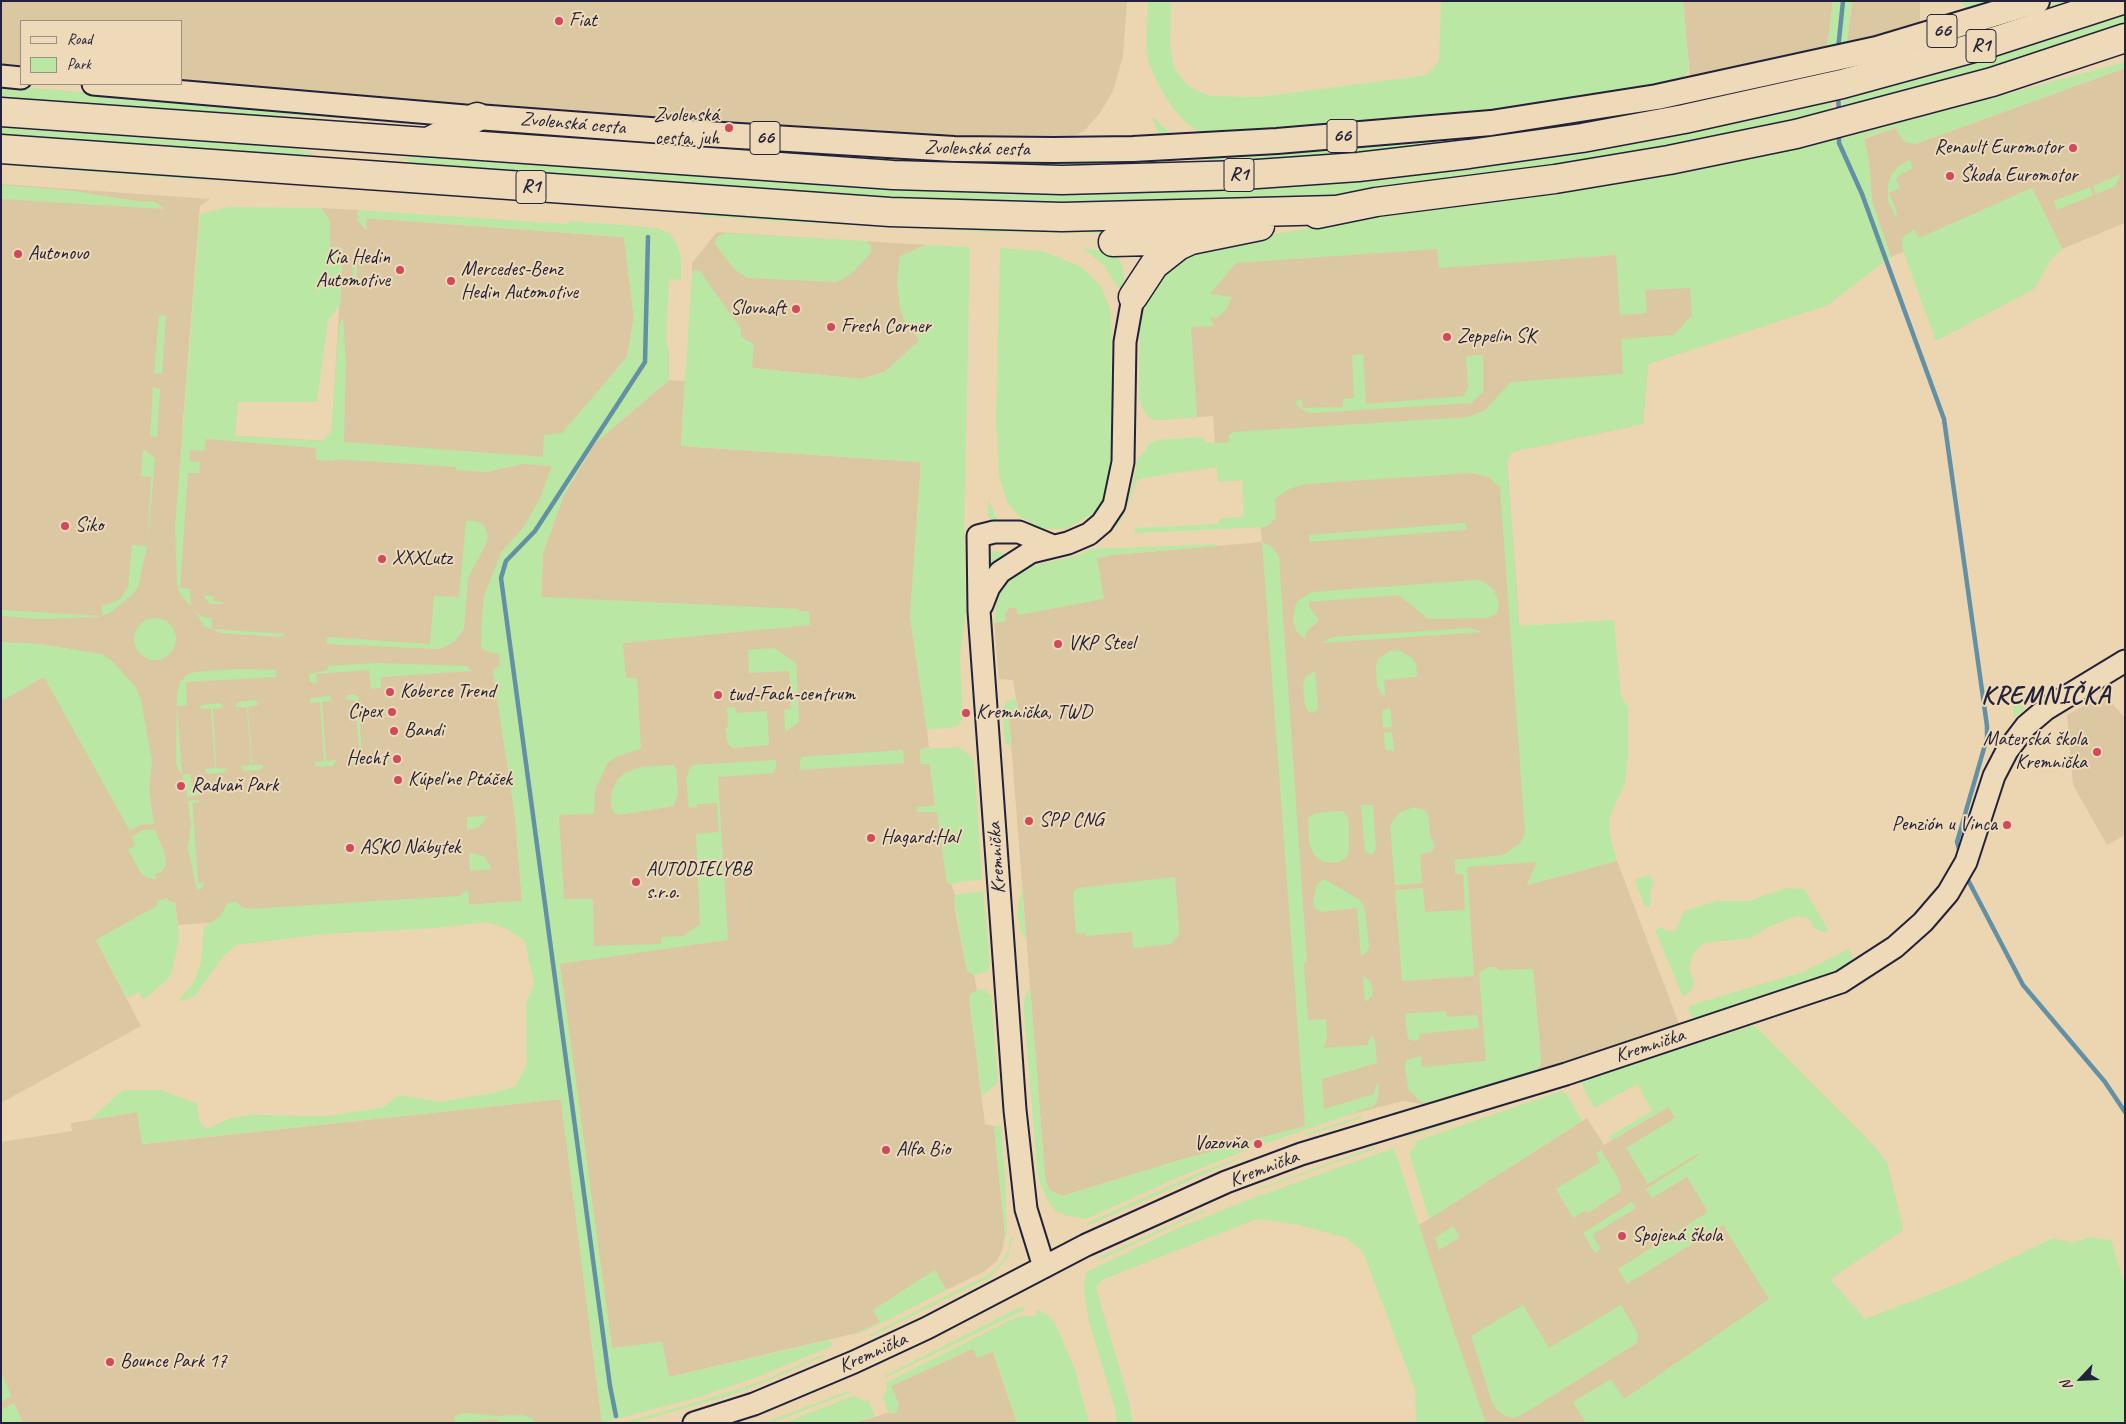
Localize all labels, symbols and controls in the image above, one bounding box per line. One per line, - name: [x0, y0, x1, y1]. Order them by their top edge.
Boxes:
- place label: Fiat: [569, 9, 597, 33]
- marker: Fiat: [553, 15, 565, 27]
- road number: 66: [1927, 15, 1957, 48]
- legend: [20, 20, 182, 85]
- road number: R1: [1966, 29, 1996, 62]
- text: Road: [67, 30, 92, 49]
- text: Park: [67, 55, 91, 74]
- place label: Zvolenská cesta, juh: [654, 104, 719, 151]
- street label: Zvolenská cesta: [519, 107, 627, 141]
- road number: 66: [1327, 120, 1357, 152]
- marker: Zvolenská cesta, juh: [723, 122, 735, 134]
- road number: 66: [750, 122, 780, 154]
- street label: Zvolenská cesta: [924, 136, 1030, 162]
- place label: Renault Euromotor: [1934, 136, 2063, 160]
- marker: Renault Euromotor: [2067, 142, 2079, 154]
- road number: R1: [1224, 158, 1254, 192]
- place label: Škoda Euromotor: [1960, 164, 2077, 188]
- road number: R1: [516, 170, 546, 203]
- marker: Škoda Euromotor: [1944, 170, 1956, 182]
- place label: Autonovo: [28, 242, 89, 266]
- place label: Kia Hedin Automotive: [316, 246, 390, 293]
- marker: Autonovo: [12, 248, 24, 260]
- place label: Mercedes-Benz Hedin Automotive: [461, 258, 578, 305]
- marker: Kia Hedin Automotive: [394, 264, 406, 276]
- marker: Mercedes-Benz Hedin Automotive: [445, 275, 457, 287]
- place label: Slovnaft: [730, 297, 786, 321]
- marker: Slovnaft: [790, 303, 802, 315]
- place label: Fresh Corner: [841, 315, 931, 339]
- marker: Fresh Corner: [825, 321, 837, 333]
- place label: Zeppelin SK: [1457, 325, 1536, 349]
- marker: Zeppelin SK: [1441, 331, 1453, 343]
- place label: Siko: [75, 514, 103, 538]
- marker: Siko: [59, 520, 71, 532]
- place label: XXXLutz: [392, 547, 452, 571]
- marker: XXXLutz: [376, 553, 388, 565]
- place label: VKP Steel: [1068, 632, 1135, 656]
- marker: VKP Steel: [1052, 638, 1064, 650]
- place label: Koberce Trend: [400, 680, 495, 704]
- district label: KREMNIČKA: [1980, 681, 2112, 711]
- place label: twd-Fach-centrum: [728, 683, 855, 707]
- marker: Koberce Trend: [384, 686, 396, 698]
- marker: twd-Fach-centrum: [712, 689, 724, 701]
- place label: Cipex: [348, 700, 382, 724]
- place label: Kremnička, TWD: [976, 701, 1092, 725]
- marker: Cipex: [386, 706, 398, 718]
- marker: Kremnička, TWD: [960, 707, 972, 719]
- place label: Bandi: [404, 719, 444, 743]
- marker: Bandi: [388, 725, 400, 737]
- place label: Materská škola Kremnička: [1983, 728, 2087, 775]
- marker: Materská škola Kremnička: [2091, 746, 2103, 758]
- place label: Hecht: [346, 747, 387, 771]
- marker: Hecht: [391, 753, 403, 765]
- place label: Kúpeľne Ptáček: [408, 768, 512, 792]
- place label: Radvaň Park: [191, 774, 278, 798]
- marker: Kúpeľne Ptáček: [392, 774, 404, 786]
- marker: Radvaň Park: [175, 780, 187, 792]
- place label: SPP CNG: [1039, 809, 1103, 833]
- place label: Penzión u Vinca: [1892, 813, 1997, 837]
- marker: SPP CNG: [1023, 815, 1035, 827]
- marker: Penzión u Vinca: [2001, 819, 2013, 831]
- street label: Kremnička: [983, 821, 1011, 895]
- place label: Hagard:Hal: [881, 826, 959, 850]
- marker: Hagard:Hal: [865, 832, 877, 844]
- place label: ASKO Nábytek: [360, 836, 460, 860]
- marker: ASKO Nábytek: [344, 842, 356, 854]
- place label: AUTODIELYBB s.r.o.: [646, 858, 752, 905]
- marker: AUTODIELYBB s.r.o.: [630, 876, 642, 888]
- street label: Kremnička: [1612, 1023, 1688, 1069]
- place label: Vozovňa: [1194, 1132, 1248, 1156]
- place label: Alfa Bio: [896, 1138, 950, 1162]
- marker: Vozovňa: [1252, 1138, 1264, 1150]
- marker: Alfa Bio: [880, 1144, 892, 1156]
- street label: Kremnička: [1226, 1145, 1302, 1193]
- place label: Spojená škola: [1632, 1224, 1722, 1248]
- marker: Spojená škola: [1616, 1230, 1628, 1242]
- street label: Kremnička: [835, 1327, 911, 1379]
- place label: Bounce Park 17: [120, 1350, 227, 1374]
- north arrow: [2056, 1354, 2106, 1404]
- marker: Bounce Park 17: [104, 1356, 116, 1368]
- text: N: [2057, 1378, 2076, 1393]

